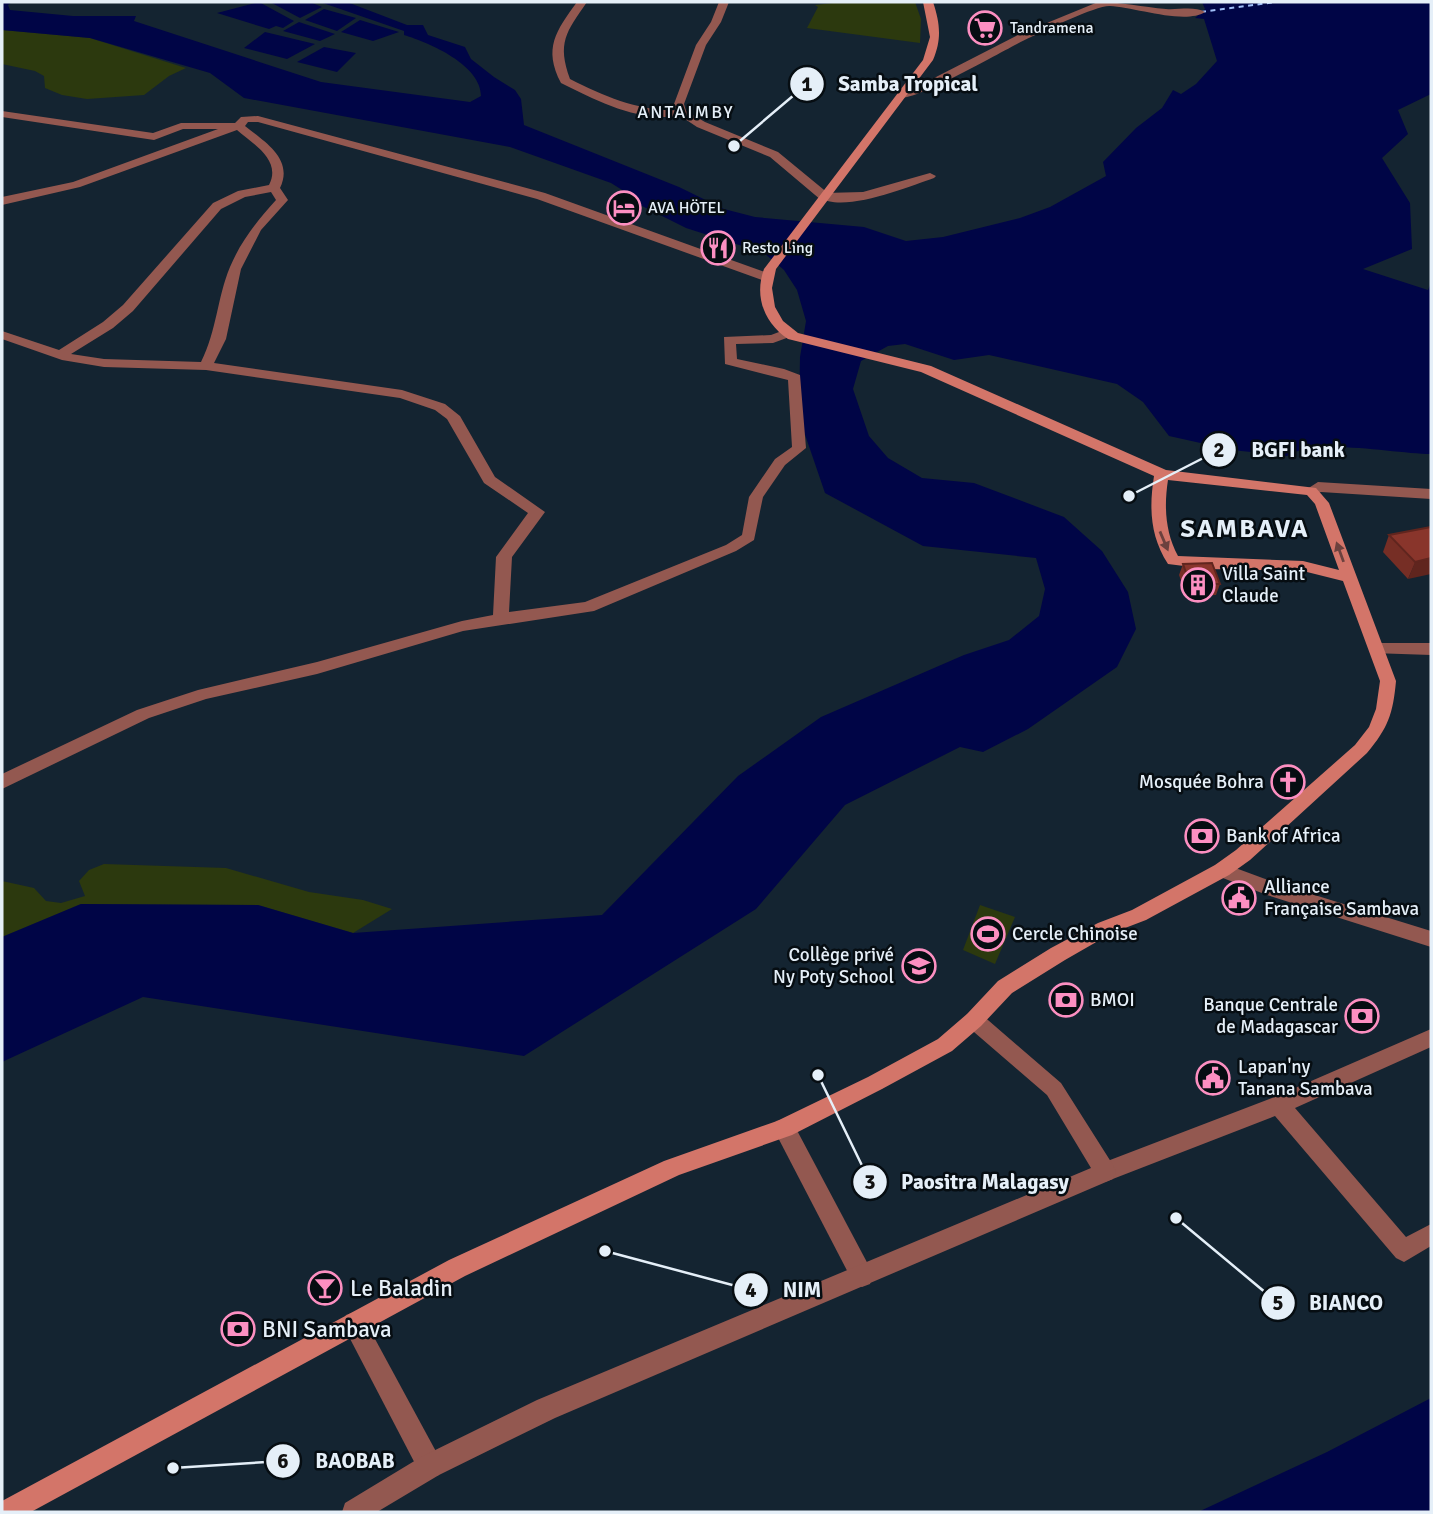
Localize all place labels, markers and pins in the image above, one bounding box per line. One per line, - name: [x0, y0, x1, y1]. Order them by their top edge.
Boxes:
- supermarket icon: Tandramena: [966, 9, 1004, 47]
- place label: Tandramena: [1010, 18, 1094, 38]
- callout: Samba Tropical: [789, 63, 992, 105]
- hotel icon: AVA HÖTEL: [605, 189, 643, 227]
- place label: AVA HÖTEL: [648, 198, 725, 218]
- restaurant icon: Resto Ling: [699, 229, 737, 267]
- place label: Resto Ling: [742, 238, 813, 258]
- callout: BGFI bank: [1202, 429, 1358, 471]
- place label: Villa Saint Claude: [1222, 562, 1306, 608]
- building icon: Villa Saint Claude: [1179, 566, 1217, 604]
- church icon: Mosquée Bohra: [1269, 763, 1307, 801]
- place label: Mosquée Bohra: [1139, 770, 1264, 794]
- bank icon: Bank of Africa: [1183, 817, 1221, 855]
- place label: Bank of Africa: [1226, 824, 1341, 848]
- place label: Alliance Française Sambava: [1264, 875, 1419, 921]
- public building icon: Alliance Française Sambava: [1220, 879, 1258, 917]
- sports icon: Cercle Chinoise: [969, 915, 1007, 953]
- place label: Cercle Chinoise: [1012, 922, 1138, 946]
- place label: Collège privé Ny Poty School: [773, 943, 894, 989]
- school or university icon: Collège privé Ny Poty School: [900, 947, 938, 985]
- bank icon: BMOI: [1047, 981, 1085, 1019]
- place label: BMOI: [1090, 988, 1135, 1012]
- place label: Banque Centrale de Madagascar: [1203, 993, 1338, 1039]
- bank icon: Banque Centrale de Madagascar: [1343, 997, 1381, 1035]
- place label: Lapan'ny Tanana Sambava: [1238, 1055, 1373, 1101]
- public building icon: Lapan'ny Tanana Sambava: [1194, 1059, 1232, 1097]
- callout: Paositra Malagasy: [852, 1161, 1083, 1203]
- bar icon: Le Baladin: [306, 1269, 344, 1307]
- callout: NIM: [733, 1269, 835, 1311]
- place label: Le Baladin: [350, 1274, 453, 1303]
- callout: BIANCO: [1260, 1282, 1397, 1324]
- bank icon: BNI Sambava: [219, 1310, 257, 1348]
- place label: BNI Sambava: [262, 1315, 392, 1344]
- callout: BAOBAB: [266, 1440, 408, 1482]

